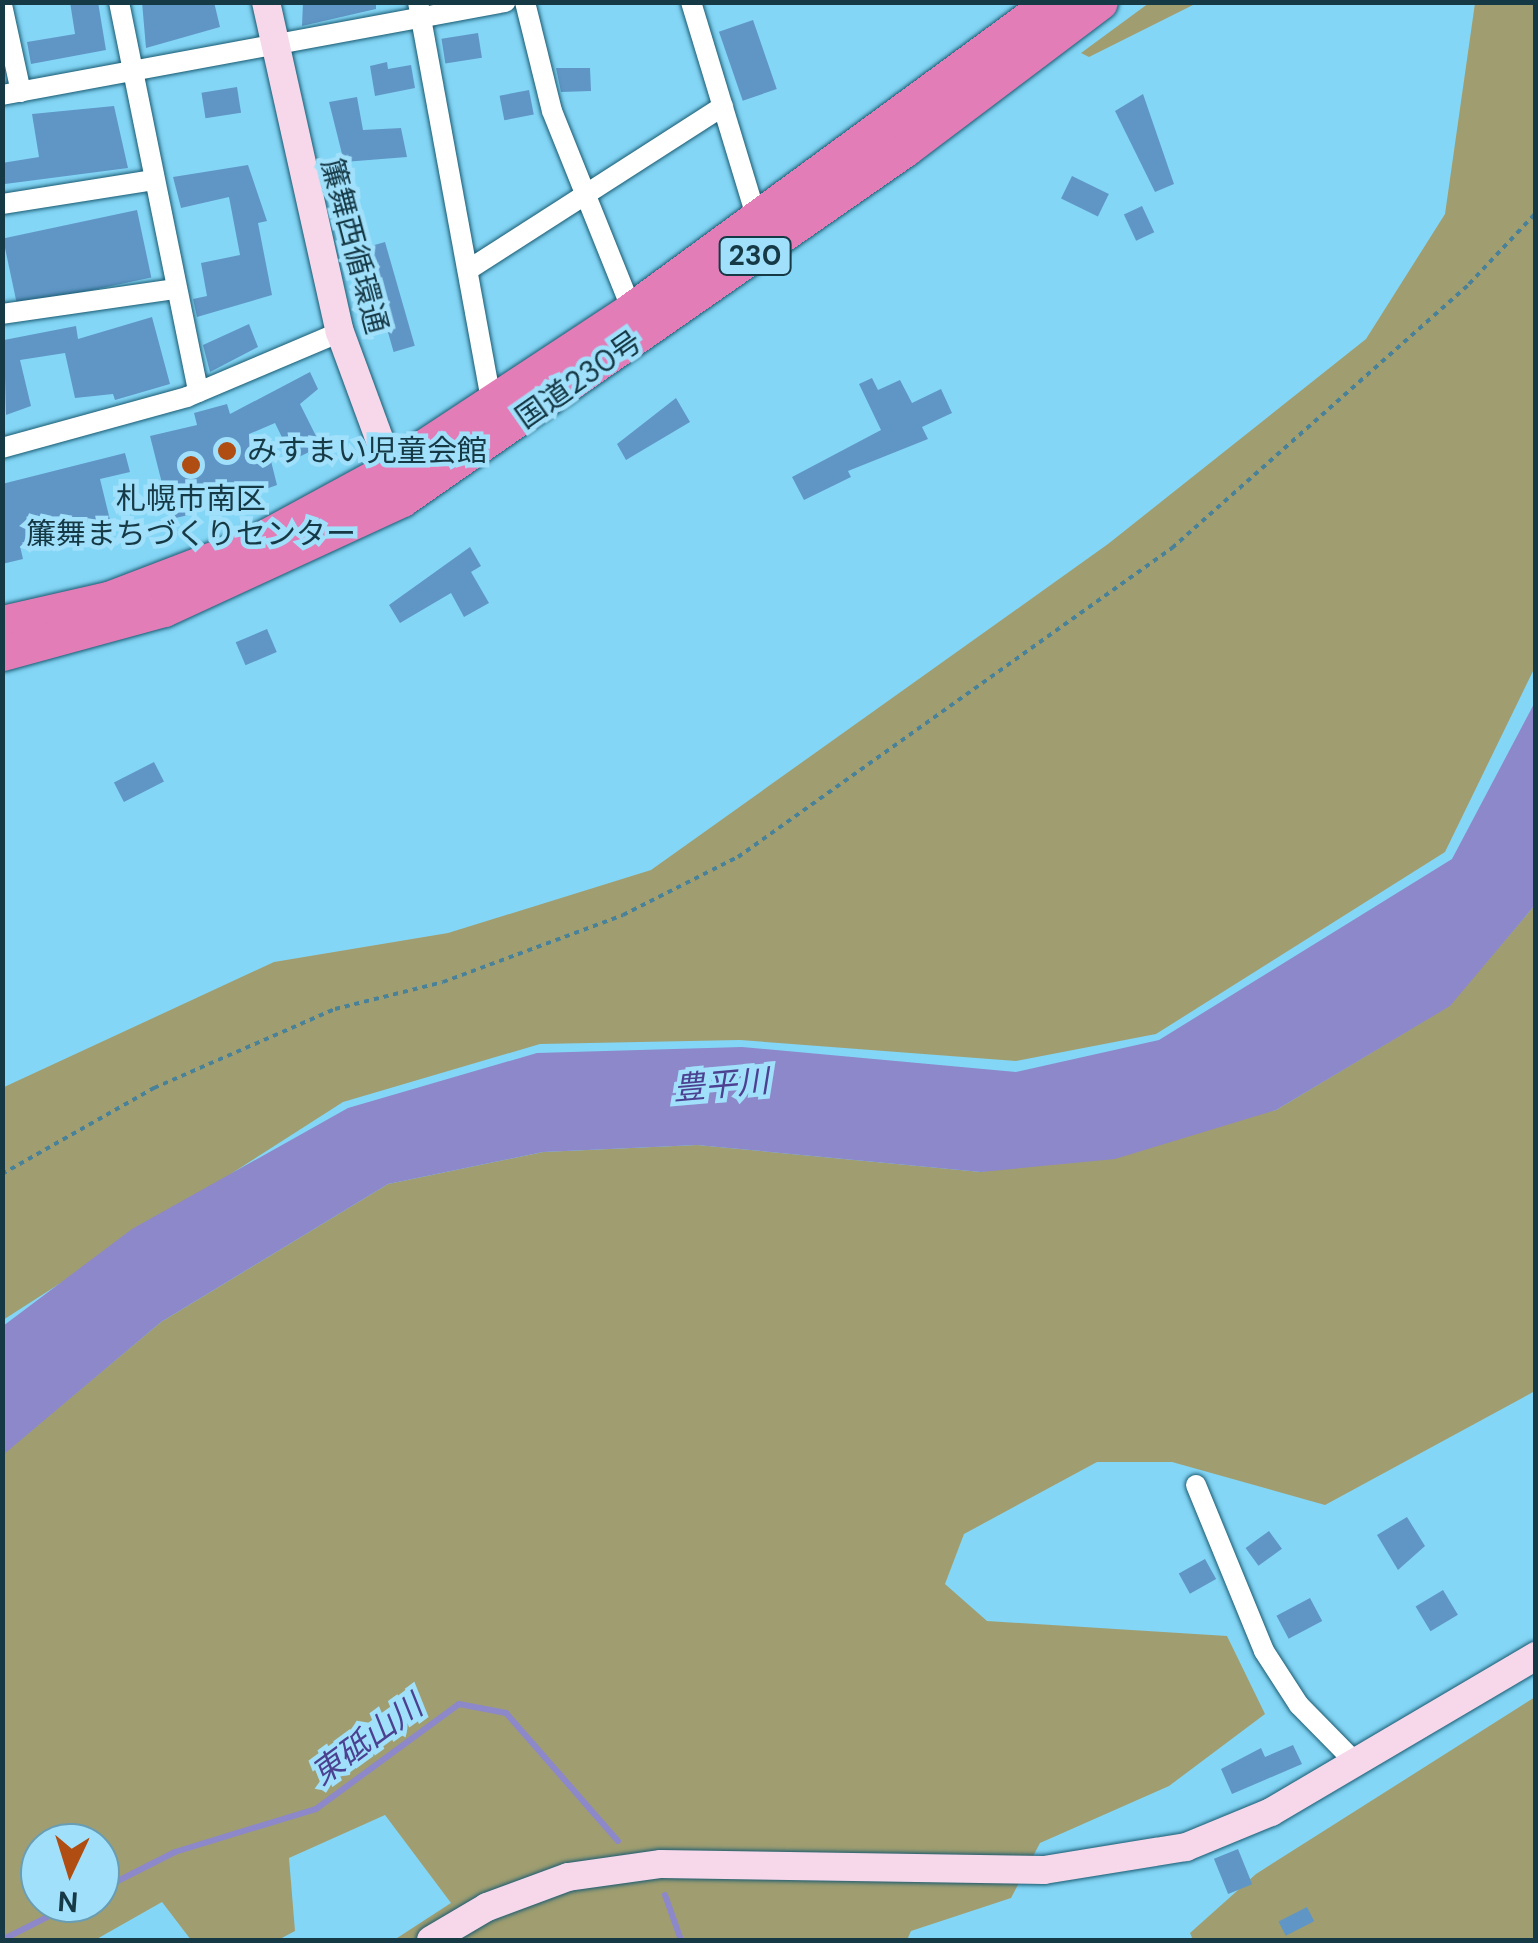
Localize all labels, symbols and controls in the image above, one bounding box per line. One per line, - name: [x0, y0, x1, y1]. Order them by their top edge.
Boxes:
- street label: 簾舞西循環通: [313, 154, 395, 338]
- road number: 230: [718, 233, 792, 279]
- street label: 国道230号: [509, 324, 649, 436]
- place label: みすまい児童会館: [247, 433, 487, 469]
- marker: みすまい児童会館: [216, 440, 238, 462]
- marker: 札幌市南区 簾舞まちづくりセンター: [180, 454, 202, 476]
- place label: 札幌市南区 簾舞まちづくりセンター: [26, 481, 356, 552]
- water label: 豊平川: [672, 1062, 770, 1108]
- water label: 東砥山川: [304, 1687, 430, 1793]
- north arrow: [20, 1823, 120, 1923]
- text: N: [57, 1882, 79, 1921]

